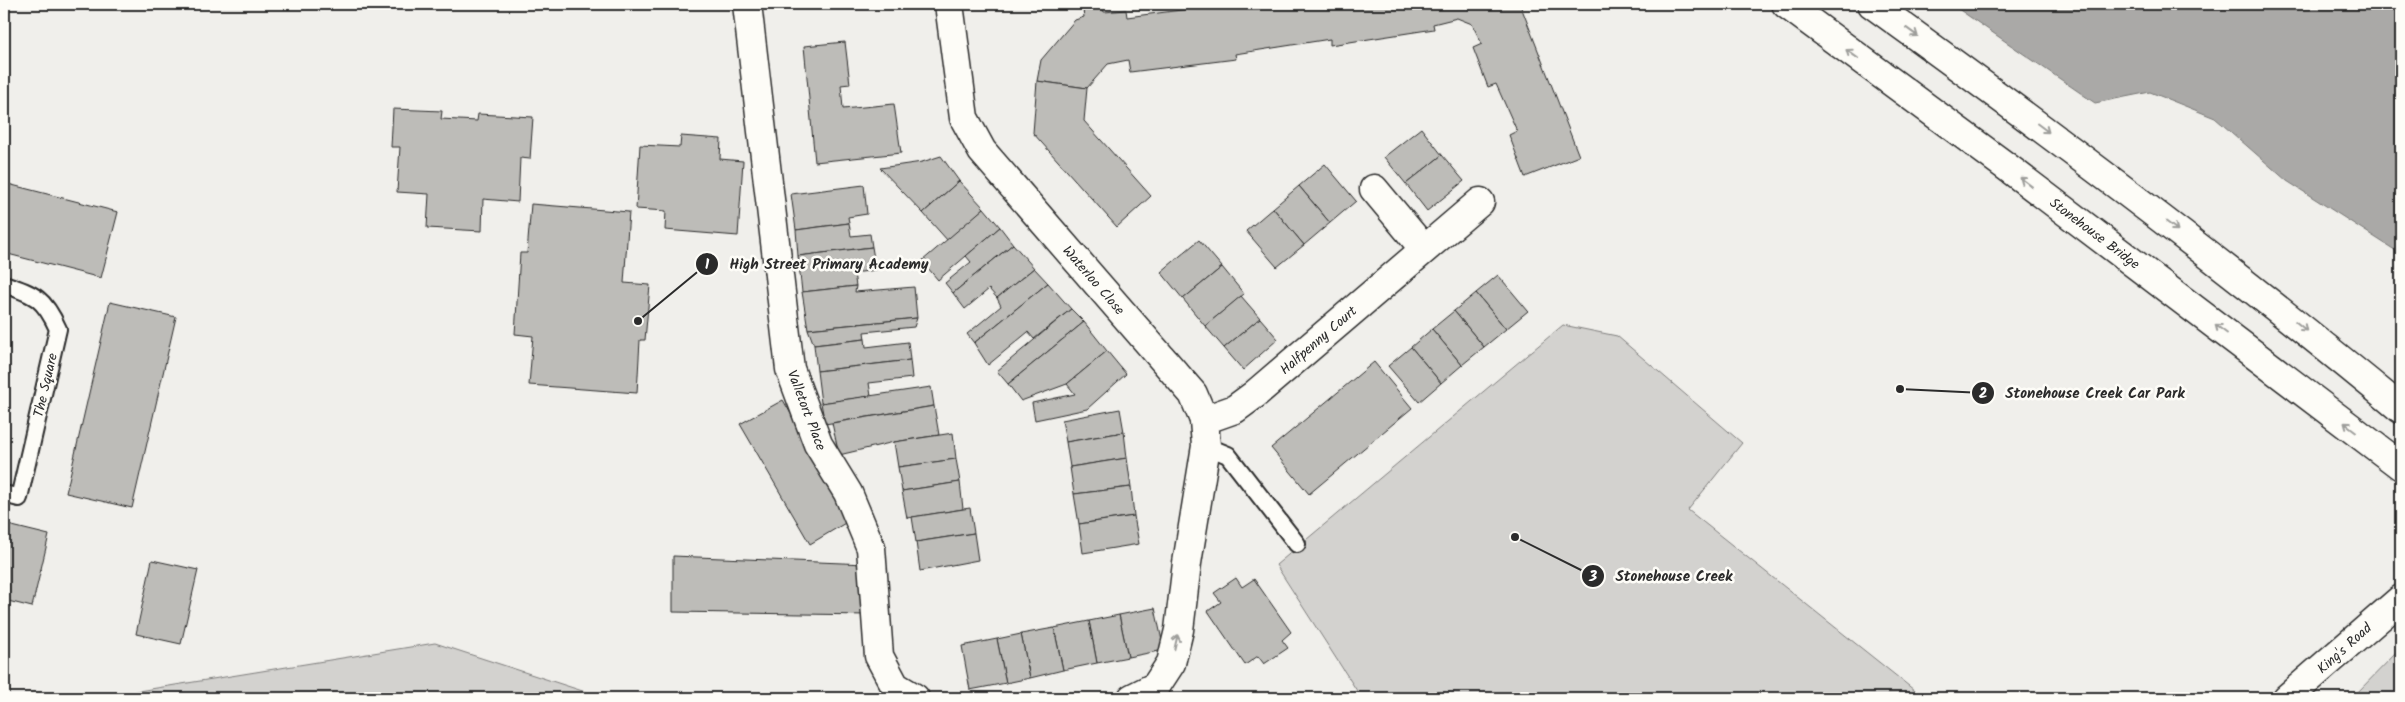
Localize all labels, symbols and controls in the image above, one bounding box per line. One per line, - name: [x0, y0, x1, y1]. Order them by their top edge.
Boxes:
- one-way arrow: [1905, 27, 1919, 37]
- one-way arrow: [1846, 49, 1859, 60]
- one-way arrow: [2036, 122, 2049, 133]
- one-way arrow: [2020, 176, 2033, 187]
- street label: Stonehouse Bridge: [2045, 192, 2145, 276]
- one-way arrow: [2165, 221, 2178, 232]
- street label: Waterloo Close: [1057, 241, 1130, 321]
- callout: High Street Primary Academy: [694, 249, 939, 279]
- text: 1: [705, 253, 710, 277]
- text: High Street Primary Academy: [729, 253, 929, 277]
- street label: Halfpenny Court: [1275, 300, 1363, 381]
- one-way arrow: [2294, 320, 2307, 331]
- one-way arrow: [2214, 324, 2228, 334]
- street label: The Square: [28, 350, 64, 419]
- street label: Valletort Place: [781, 367, 832, 455]
- callout: Stonehouse Creek Car Park: [1971, 378, 2195, 408]
- text: 2: [1979, 382, 1988, 406]
- text: Stonehouse Creek Car Park: [2005, 382, 2185, 406]
- one-way arrow: [2344, 422, 2357, 433]
- callout: Stonehouse Creek: [1580, 561, 1742, 591]
- text: 3: [1588, 565, 1597, 589]
- text: Stonehouse Creek: [1616, 565, 1733, 589]
- street label: King's Road: [2312, 617, 2378, 679]
- one-way arrow: [1172, 635, 1181, 651]

